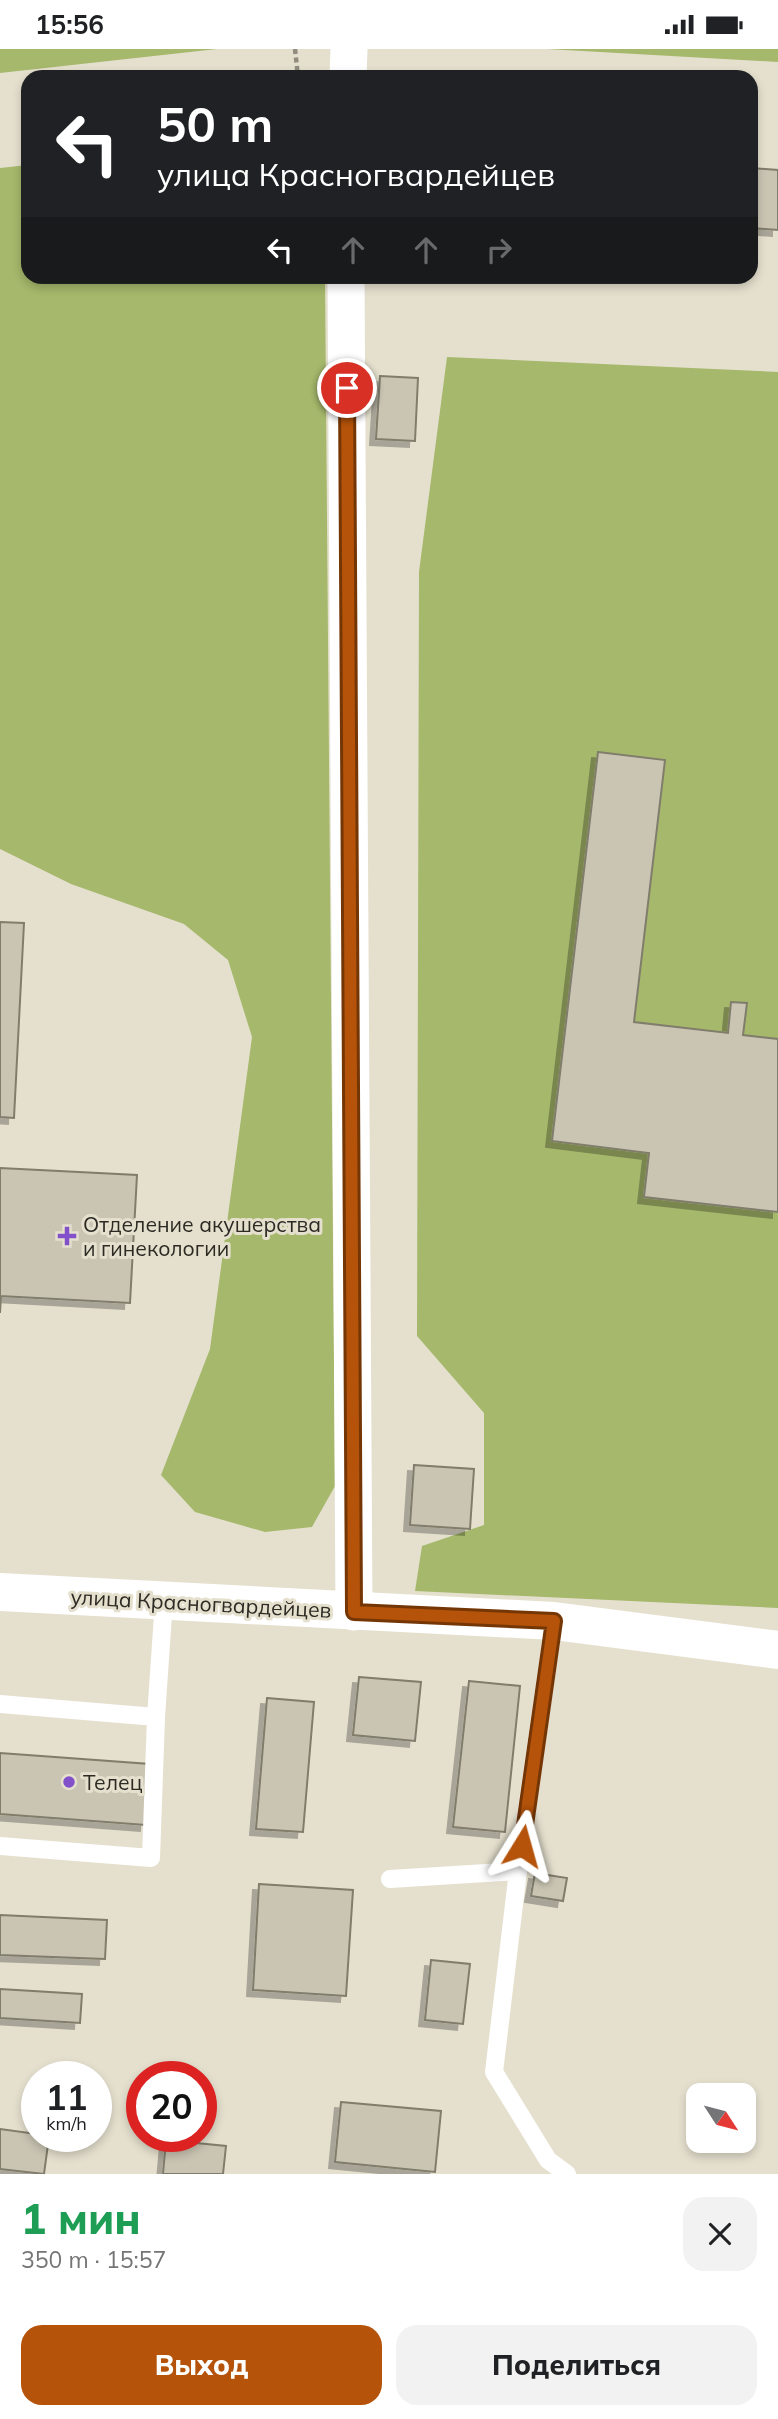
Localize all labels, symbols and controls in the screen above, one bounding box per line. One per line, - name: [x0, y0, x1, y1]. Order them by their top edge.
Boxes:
- text: 15:56: [35, 8, 104, 41]
- text: 50 m: [157, 93, 273, 154]
- icon: left: [42, 98, 133, 189]
- text: улица Красногвардейцев: [157, 154, 555, 194]
- icon: left: [261, 231, 299, 269]
- icon: ahead: [334, 231, 372, 269]
- icon: ahead: [407, 231, 445, 269]
- icon: right: [480, 231, 518, 269]
- pin: [317, 358, 377, 418]
- icon: arrive: [328, 369, 366, 407]
- place label: Отделение акушерства и гинекологии: [83, 1211, 321, 1261]
- marker: Отделение акушерства и гинекологии: [57, 1226, 77, 1246]
- street label: улица Красногвардейцев: [70, 1583, 332, 1623]
- place label: Телец: [83, 1769, 143, 1795]
- marker: Телец: [61, 1774, 77, 1790]
- position arrow: [485, 1809, 559, 1883]
- speed limit sign: 20: [126, 2061, 217, 2152]
- text: 11: [45, 2075, 88, 2119]
- north arrow: [686, 2083, 756, 2153]
- map controls: [686, 2083, 756, 2153]
- text: km/h: [46, 2112, 87, 2135]
- text: 1 мин: [21, 2192, 141, 2245]
- button: close: [683, 2197, 757, 2271]
- text: 350 m · 15:57: [21, 2245, 166, 2274]
- button: Выход: [21, 2325, 382, 2405]
- button: Поделиться: [396, 2325, 757, 2405]

